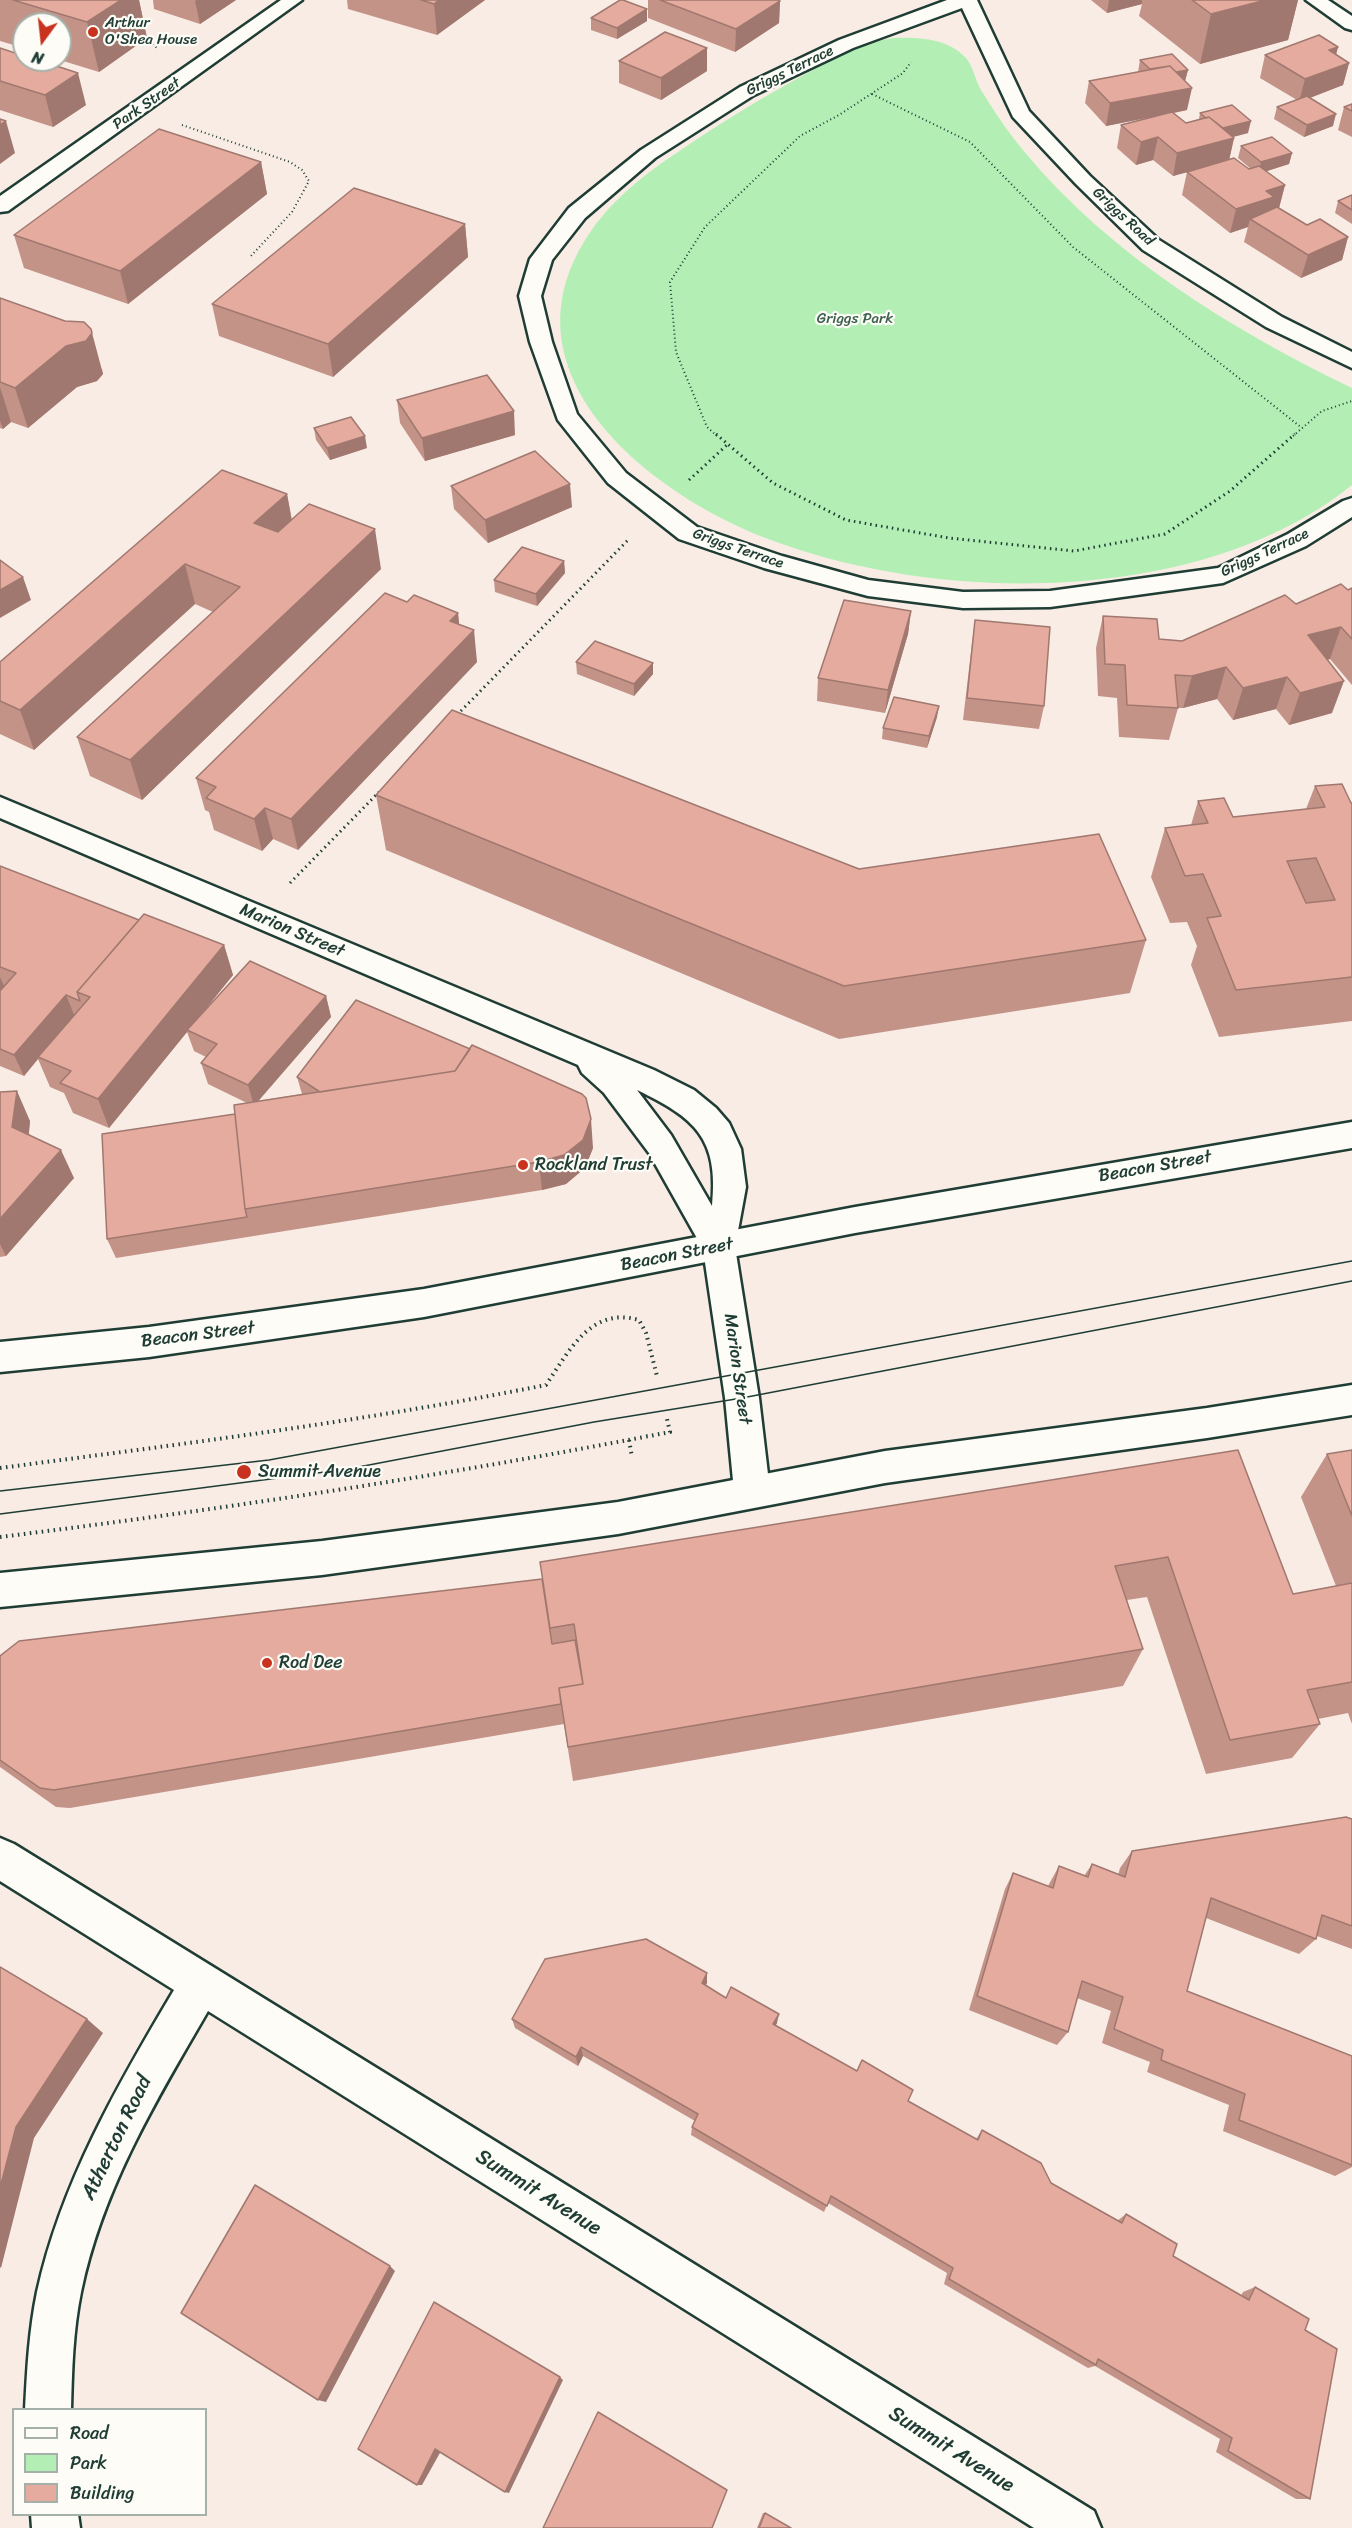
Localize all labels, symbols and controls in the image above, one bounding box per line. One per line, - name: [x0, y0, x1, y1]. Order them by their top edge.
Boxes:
- north arrow: [12, 12, 72, 72]
- place label: Arthur O'Shea House: [105, 14, 197, 49]
- marker: Arthur O'Shea House: [86, 25, 100, 39]
- text: N: [29, 42, 47, 73]
- street label: Griggs Terrace: [743, 42, 837, 100]
- street label: Park Street: [110, 74, 184, 134]
- street label: Griggs Road: [1088, 184, 1158, 250]
- park label: Griggs Park: [817, 310, 893, 328]
- street label: Griggs Terrace: [690, 525, 786, 573]
- street label: Griggs Terrace: [1218, 525, 1312, 581]
- street label: Marion Street: [236, 899, 348, 963]
- street label: Beacon Street: [1097, 1146, 1213, 1188]
- place label: Rockland Trust: [535, 1154, 653, 1176]
- marker: Rockland Trust: [516, 1158, 530, 1172]
- street label: Beacon Street: [619, 1234, 735, 1276]
- street label: Marion Street: [719, 1312, 755, 1426]
- street label: Beacon Street: [140, 1317, 256, 1353]
- place label: Summit Avenue: [258, 1461, 381, 1483]
- marker: Summit Avenue: [235, 1463, 253, 1481]
- place label: Rod Dee: [279, 1652, 343, 1674]
- marker: Rod Dee: [260, 1656, 274, 1670]
- street label: Atherton Road: [76, 2072, 158, 2204]
- street label: Summit Avenue: [470, 2144, 606, 2242]
- street label: Summit Avenue: [883, 2401, 1019, 2499]
- legend: [12, 2408, 207, 2516]
- text: Road: [70, 2417, 109, 2449]
- text: Park: [70, 2447, 107, 2479]
- text: Building: [70, 2477, 134, 2509]

